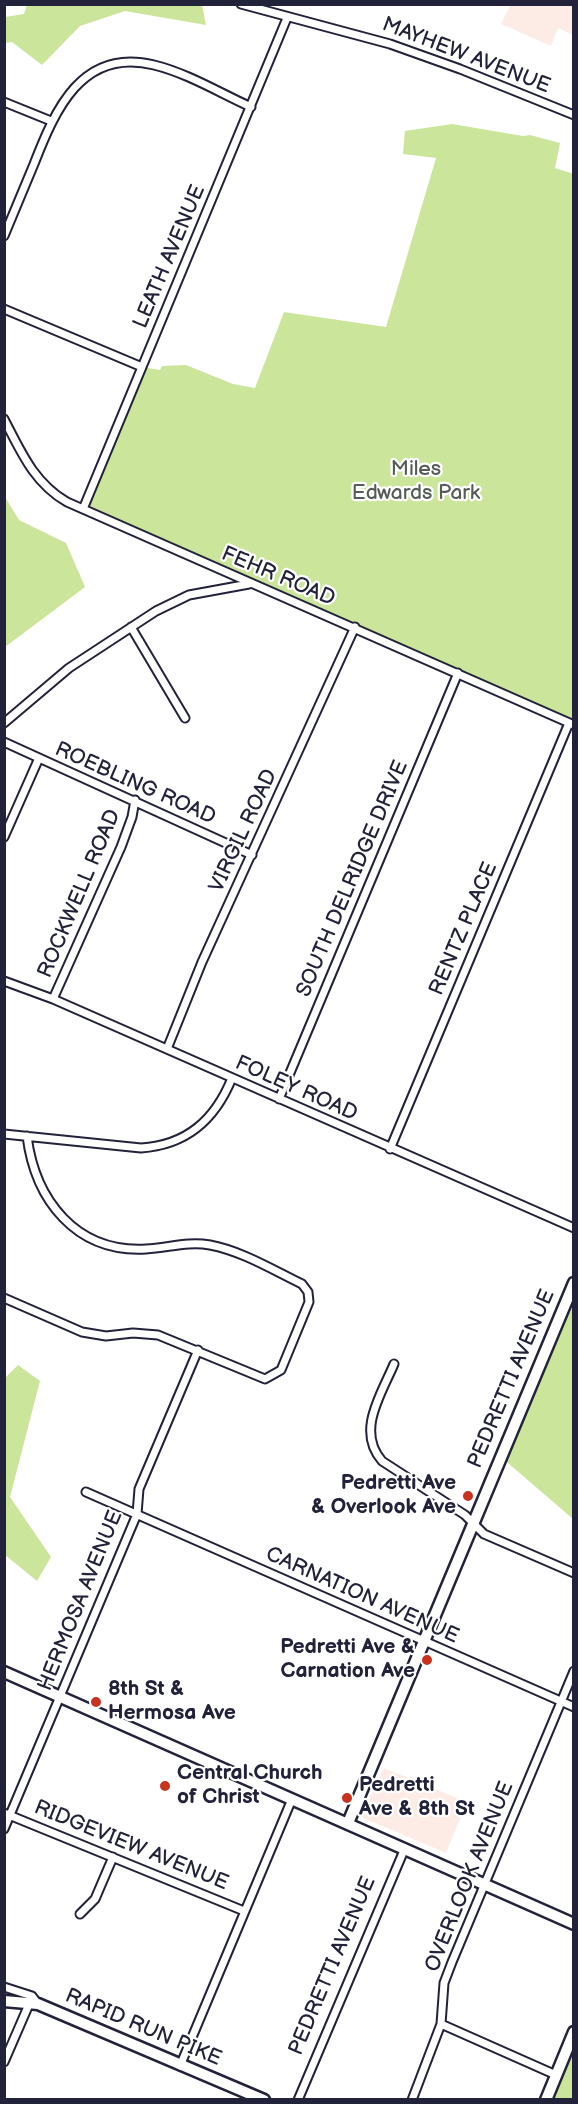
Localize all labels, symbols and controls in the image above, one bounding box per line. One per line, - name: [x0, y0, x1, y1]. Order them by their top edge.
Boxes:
- street label: MAYHEW AVENUE: [378, 12, 554, 100]
- street label: LEATH AVENUE: [128, 182, 212, 332]
- park label: Miles Edwards Park: [352, 457, 480, 507]
- street label: FEHR ROAD: [218, 542, 338, 612]
- street label: ROEBLING ROAD: [51, 737, 219, 831]
- street label: SOUTH DELRIDGE DRIVE: [292, 757, 414, 1001]
- street label: VIRGIL ROAD: [205, 765, 283, 897]
- street label: ROCKWELL ROAD: [33, 806, 127, 982]
- street label: RENTZ PLACE: [425, 859, 503, 999]
- street label: FOLEY ROAD: [231, 1051, 361, 1127]
- street label: PEDRETTI AVENUE: [463, 1286, 561, 1472]
- place label: Pedretti Ave & Overlook Ave: [311, 1471, 456, 1521]
- marker: Pedretti Ave & Overlook Ave: [461, 1489, 475, 1503]
- street label: HERMOSA AVENUE: [33, 1507, 129, 1695]
- street label: CARNATION AVENUE: [262, 1542, 462, 1650]
- place label: Pedretti Ave & Carnation Ave: [280, 1635, 415, 1685]
- marker: Pedretti Ave & Carnation Ave: [420, 1653, 434, 1667]
- place label: 8th St & Hermosa Ave: [108, 1677, 236, 1727]
- marker: 8th St & Hermosa Ave: [89, 1695, 103, 1709]
- place label: Central Church of Christ: [177, 1761, 322, 1811]
- place label: Pedretti Ave & 8th St: [359, 1773, 475, 1823]
- street label: OVERLOOK AVENUE: [420, 1778, 520, 1976]
- marker: Central Church of Christ: [158, 1779, 172, 1793]
- marker: Pedretti Ave & 8th St: [340, 1791, 354, 1805]
- street label: RIDGEVIEW AVENUE: [30, 1796, 232, 1896]
- street label: PEDRETTI AVENUE: [284, 1873, 382, 2059]
- street label: RAPID RUN PIKE: [61, 1984, 225, 2072]

